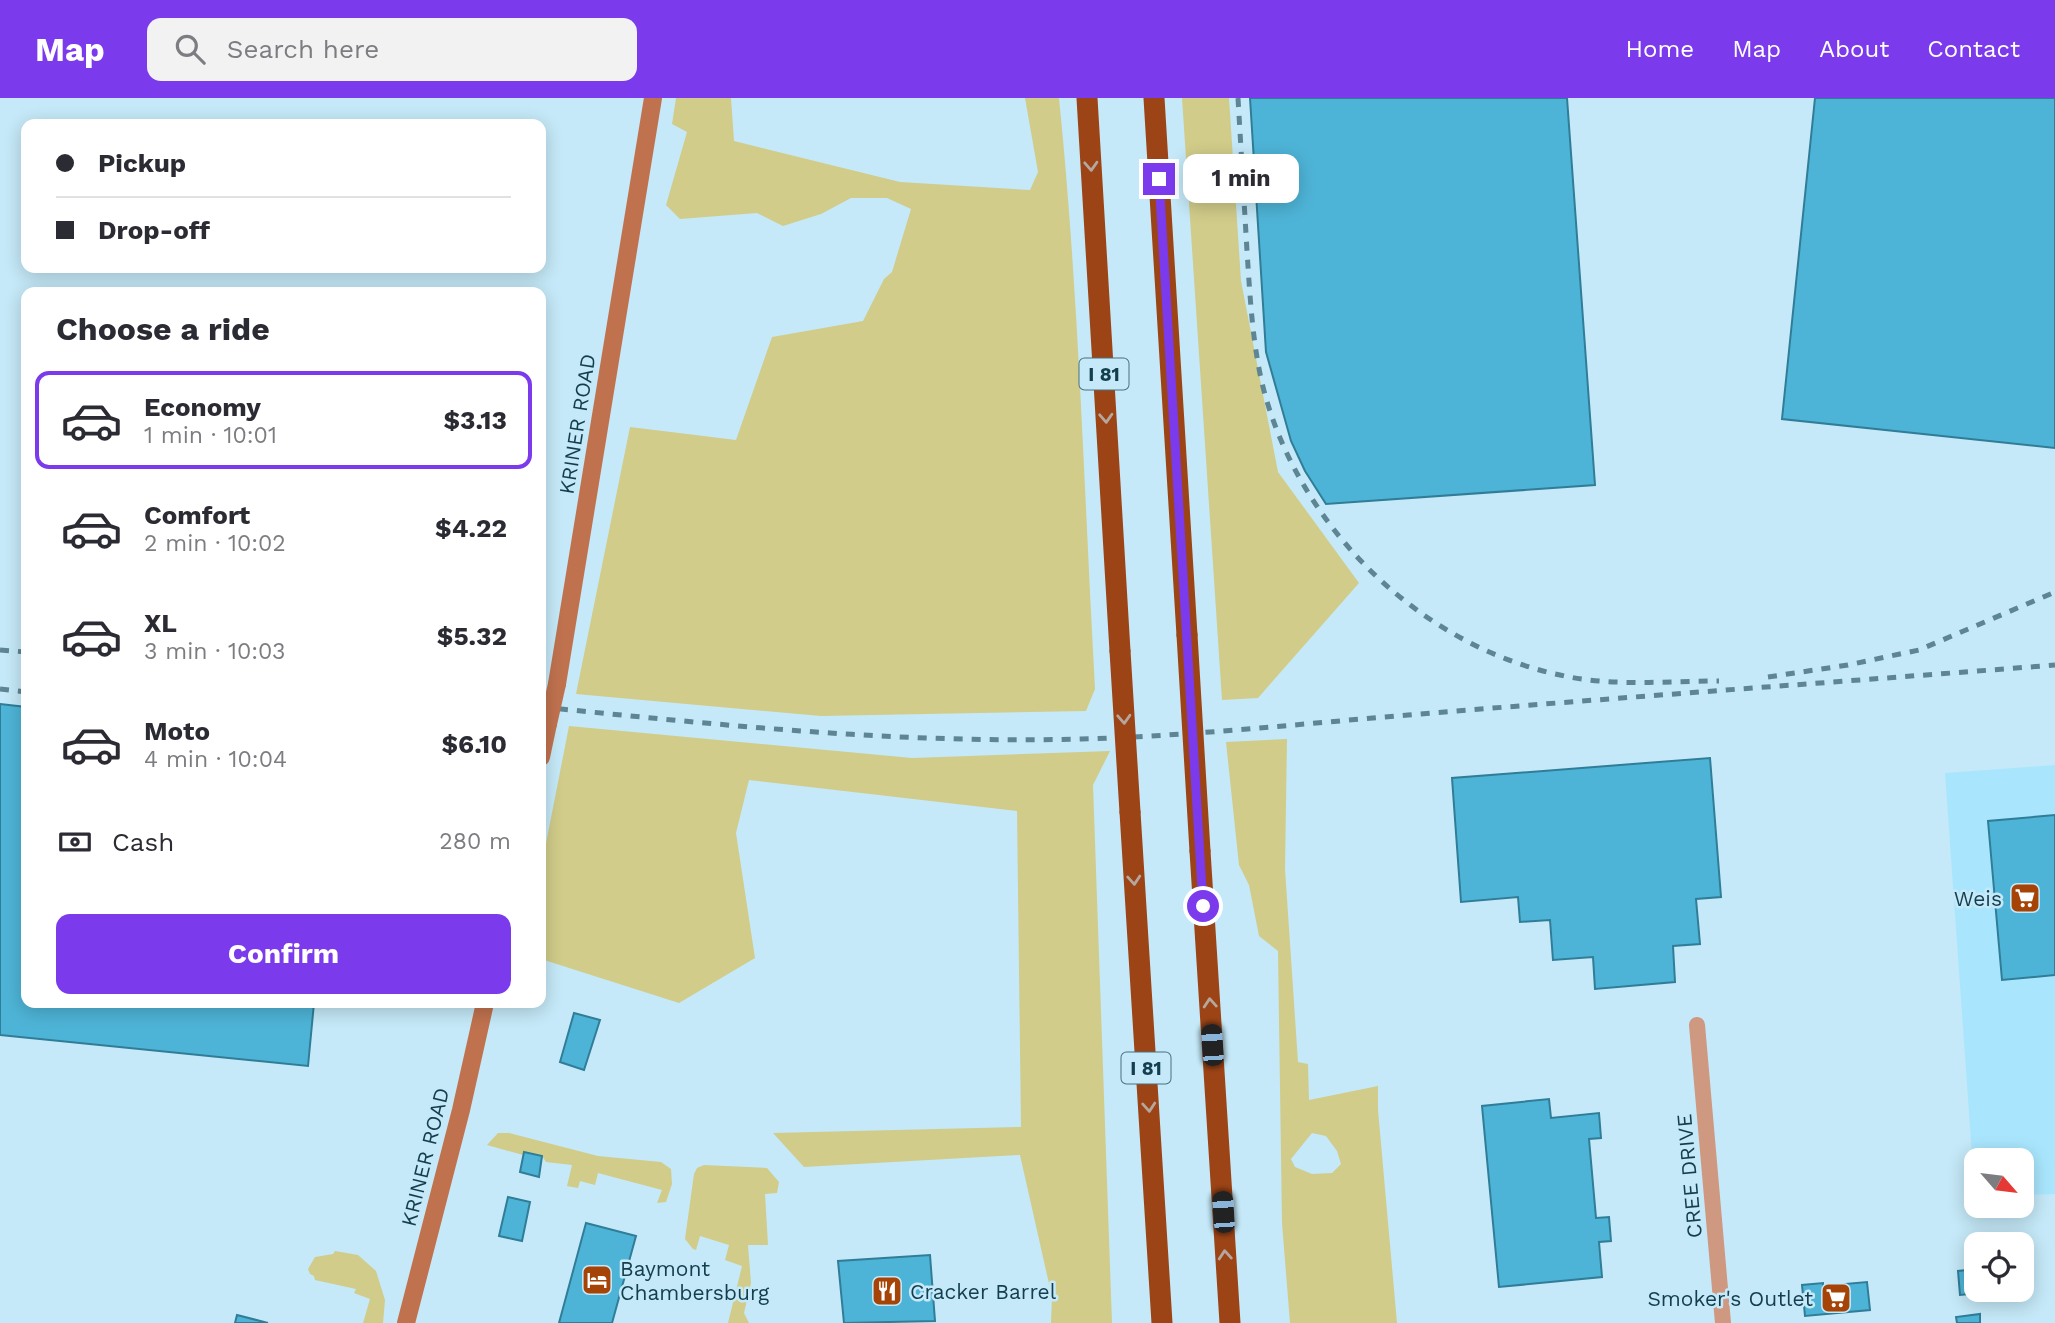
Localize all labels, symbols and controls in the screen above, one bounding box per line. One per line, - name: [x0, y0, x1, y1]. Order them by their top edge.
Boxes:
- search box: [147, 18, 637, 81]
- text: Map: [35, 30, 105, 69]
- icon: search: [171, 30, 209, 68]
- text: Search here: [227, 34, 379, 64]
- text: Home: [1626, 35, 1694, 63]
- text: Map: [1732, 35, 1781, 63]
- text: About: [1819, 35, 1889, 63]
- text: Contact: [1927, 35, 2020, 63]
- text: Pickup: [98, 148, 186, 178]
- callout: 1 min: [1184, 154, 1299, 204]
- one-way arrow: [1083, 161, 1098, 172]
- route end: [1143, 163, 1175, 195]
- text: 1 min: [1211, 165, 1271, 192]
- text: Drop-off: [98, 215, 210, 245]
- text: Choose a ride: [56, 310, 270, 348]
- street label: KRINER ROAD: [554, 352, 600, 496]
- road number: I 81: [1080, 358, 1128, 390]
- icon: car: [60, 389, 123, 452]
- text: Economy: [144, 392, 261, 422]
- text: $3.13: [443, 405, 507, 435]
- one-way arrow: [1098, 412, 1113, 423]
- text: 1 min · 10:01: [144, 422, 277, 449]
- icon: car: [60, 497, 123, 560]
- text: Comfort: [144, 500, 250, 530]
- text: $4.22: [435, 513, 507, 543]
- text: 2 min · 10:02: [144, 530, 286, 557]
- icon: car: [60, 605, 123, 668]
- text: XL: [144, 608, 177, 638]
- text: $5.32: [437, 621, 507, 651]
- text: 3 min · 10:03: [144, 638, 285, 665]
- icon: car: [60, 713, 123, 776]
- one-way arrow: [1116, 714, 1131, 725]
- text: Moto: [144, 716, 210, 746]
- text: $6.10: [441, 729, 507, 759]
- text: 4 min · 10:04: [144, 746, 287, 773]
- icon: cash: [56, 823, 94, 861]
- text: Cash: [112, 827, 174, 857]
- text: 280 m: [439, 828, 511, 855]
- one-way arrow: [1126, 875, 1141, 886]
- supermarket icon: Weis: [2008, 881, 2042, 915]
- place label: Weis: [1954, 886, 2002, 911]
- route start: [1187, 890, 1219, 922]
- button: Confirm: [56, 914, 511, 994]
- one-way arrow: [1202, 998, 1217, 1009]
- car: [1201, 1023, 1224, 1067]
- road number: I 81: [1122, 1052, 1170, 1084]
- street label: KRINER ROAD: [396, 1085, 454, 1229]
- one-way arrow: [1141, 1102, 1156, 1113]
- street label: CREE DRIVE: [1671, 1113, 1707, 1239]
- north arrow: [1964, 1148, 2034, 1218]
- map controls: [1964, 1148, 2034, 1302]
- car: [1212, 1190, 1235, 1234]
- button: locate: [1964, 1232, 2034, 1302]
- one-way arrow: [1218, 1249, 1233, 1260]
- place label: Baymont Chambersburg: [620, 1256, 770, 1305]
- hotel icon: Baymont Chambersburg: [580, 1263, 614, 1297]
- restaurant icon: Cracker Barrel: [870, 1274, 904, 1308]
- place label: Cracker Barrel: [910, 1279, 1057, 1304]
- supermarket icon: Smoker's Outlet: [1819, 1281, 1853, 1315]
- place label: Smoker's Outlet: [1647, 1286, 1813, 1311]

